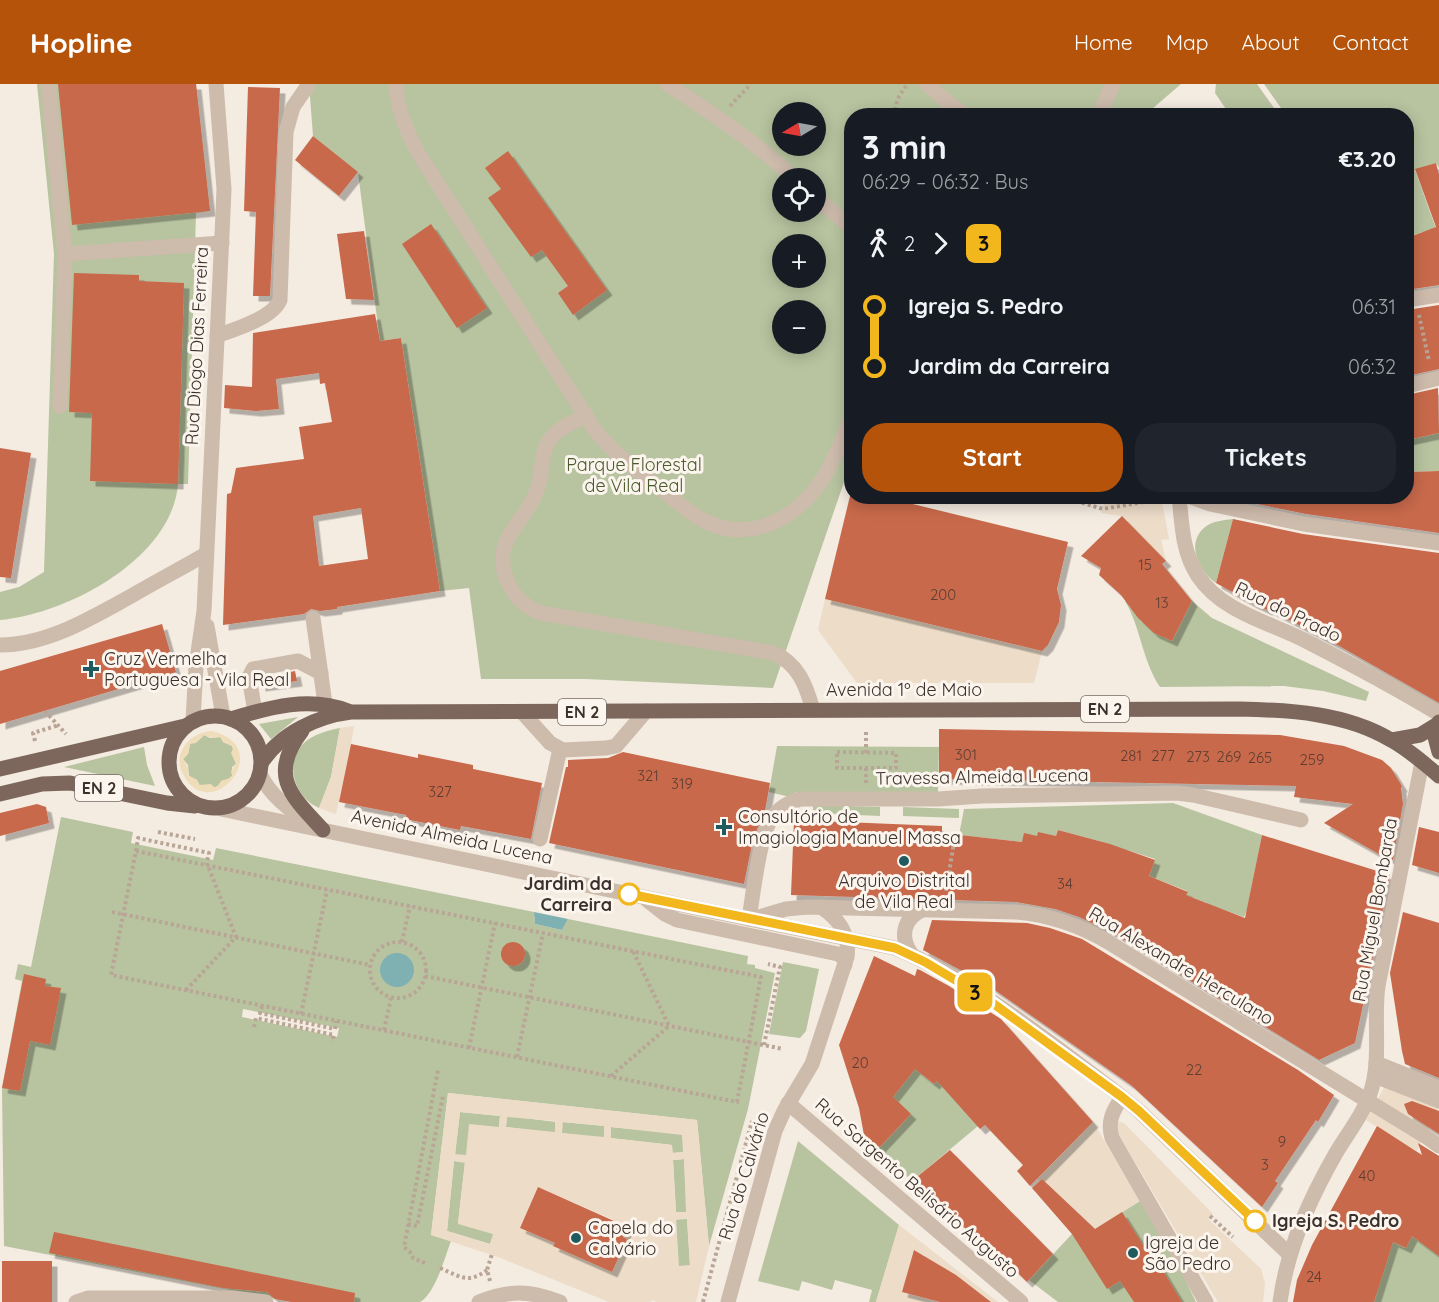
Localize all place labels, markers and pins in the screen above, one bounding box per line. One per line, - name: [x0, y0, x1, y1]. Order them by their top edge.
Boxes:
- place label: Cruz Vermelha Portuguesa - Vila Real: [104, 647, 289, 691]
- marker: Cruz Vermelha Portuguesa - Vila Real: [82, 660, 100, 678]
- place label: Consultório de Imagiologia Manuel Massa: [738, 805, 961, 849]
- marker: Consultório de Imagiologia Manuel Massa: [715, 818, 733, 836]
- marker: Arquivo Distrital de Vila Real: [897, 854, 911, 868]
- place label: Arquivo Distrital de Vila Real: [838, 869, 970, 913]
- place label: Jardim da Carreira: [524, 872, 612, 916]
- marker: Jardim da Carreira: [618, 883, 640, 905]
- place label: Igreja S. Pedro: [1272, 1209, 1399, 1232]
- marker: Igreja S. Pedro: [1244, 1210, 1266, 1232]
- place label: Capela do Calvário: [588, 1216, 673, 1260]
- marker: Capela do Calvário: [569, 1231, 583, 1245]
- place label: Igreja de São Pedro: [1145, 1231, 1231, 1275]
- marker: Igreja de São Pedro: [1126, 1246, 1140, 1260]

